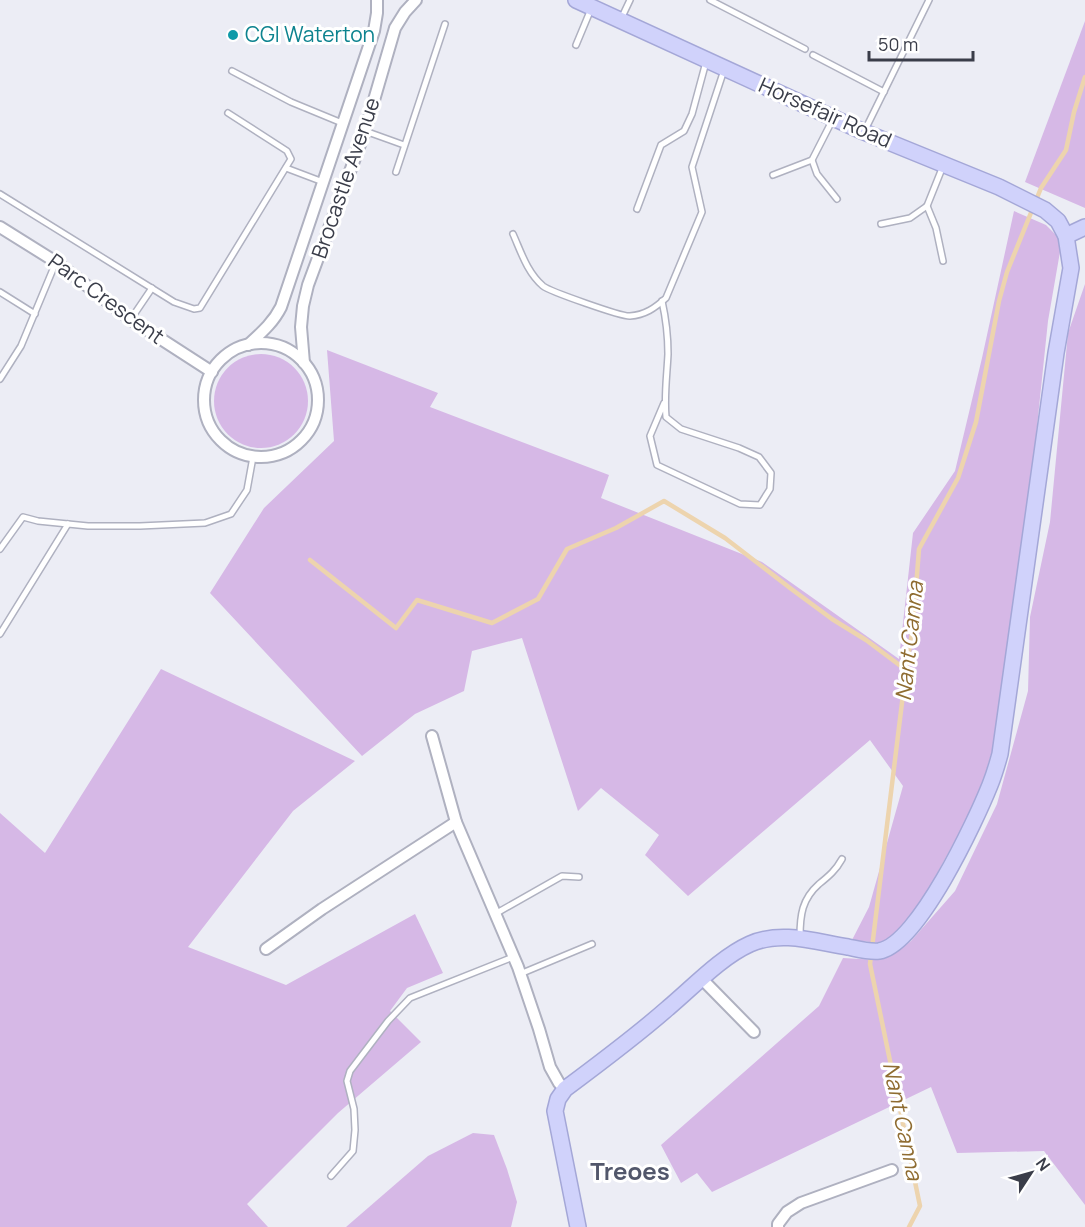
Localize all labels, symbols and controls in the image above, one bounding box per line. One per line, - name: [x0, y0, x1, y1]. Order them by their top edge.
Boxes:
- place label: CGI Waterton: [245, 20, 375, 48]
- scale bar: [869, 24, 972, 62]
- marker: CGI Waterton: [226, 28, 240, 42]
- text: 50 m: [878, 32, 918, 56]
- street label: Horsefair Road: [755, 70, 896, 154]
- street label: Brocastle Avenue: [304, 93, 386, 262]
- street label: Parc Crescent: [43, 247, 170, 350]
- water label: Nant Canna: [888, 578, 930, 702]
- water label: Nant Canna: [876, 1059, 931, 1184]
- north arrow: [1001, 1143, 1061, 1203]
- text: N: [1031, 1153, 1055, 1175]
- district label: Treoes: [590, 1154, 670, 1187]

